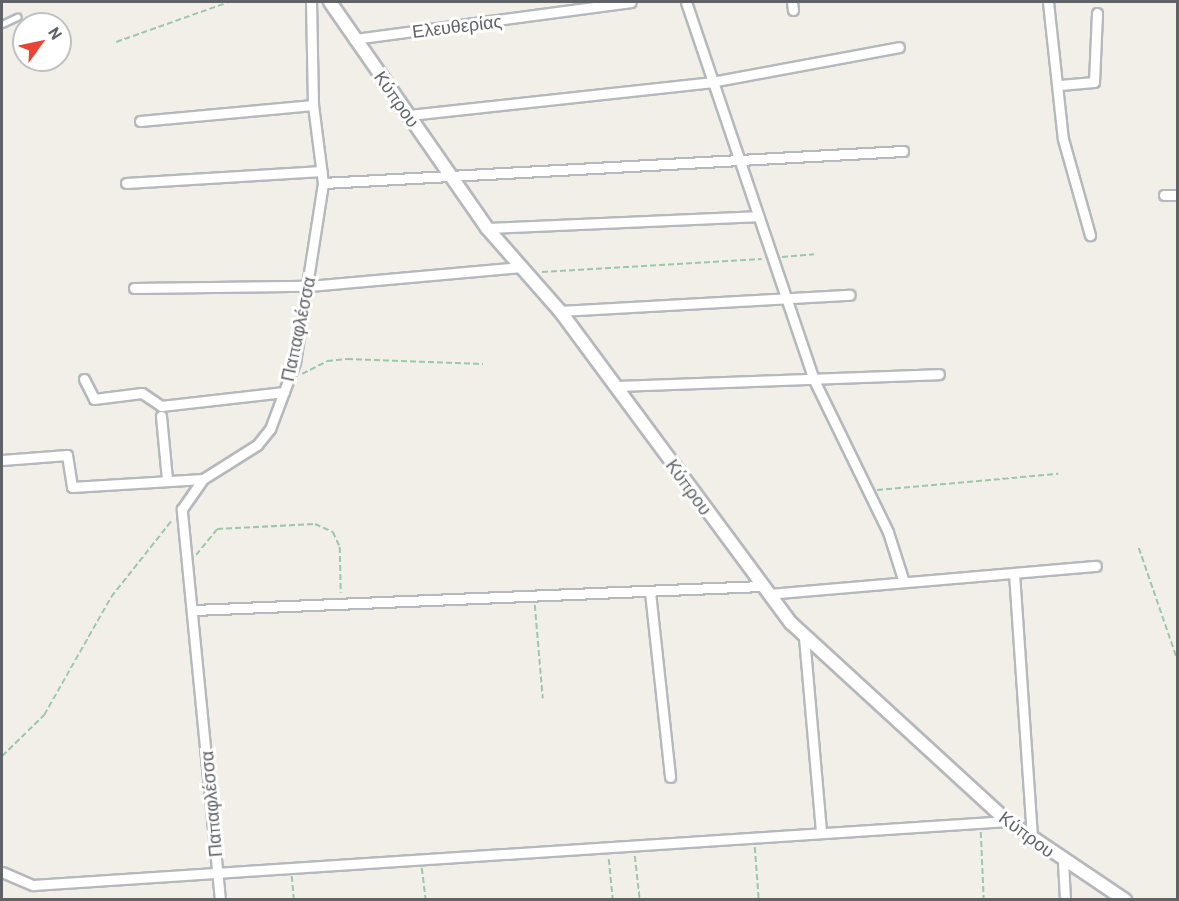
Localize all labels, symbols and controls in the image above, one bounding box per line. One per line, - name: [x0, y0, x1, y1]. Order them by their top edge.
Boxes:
- street label: Ελευθερίας: [411, 10, 503, 42]
- north arrow: [12, 12, 72, 72]
- text: N: [45, 23, 67, 43]
- street label: Κύπρου: [370, 67, 424, 131]
- street label: Παπαφλέσσα: [276, 275, 320, 383]
- street label: Κύπρου: [662, 455, 716, 519]
- street label: Παπαφλέσσα: [196, 750, 226, 858]
- street label: Κύπρου: [995, 806, 1059, 862]

